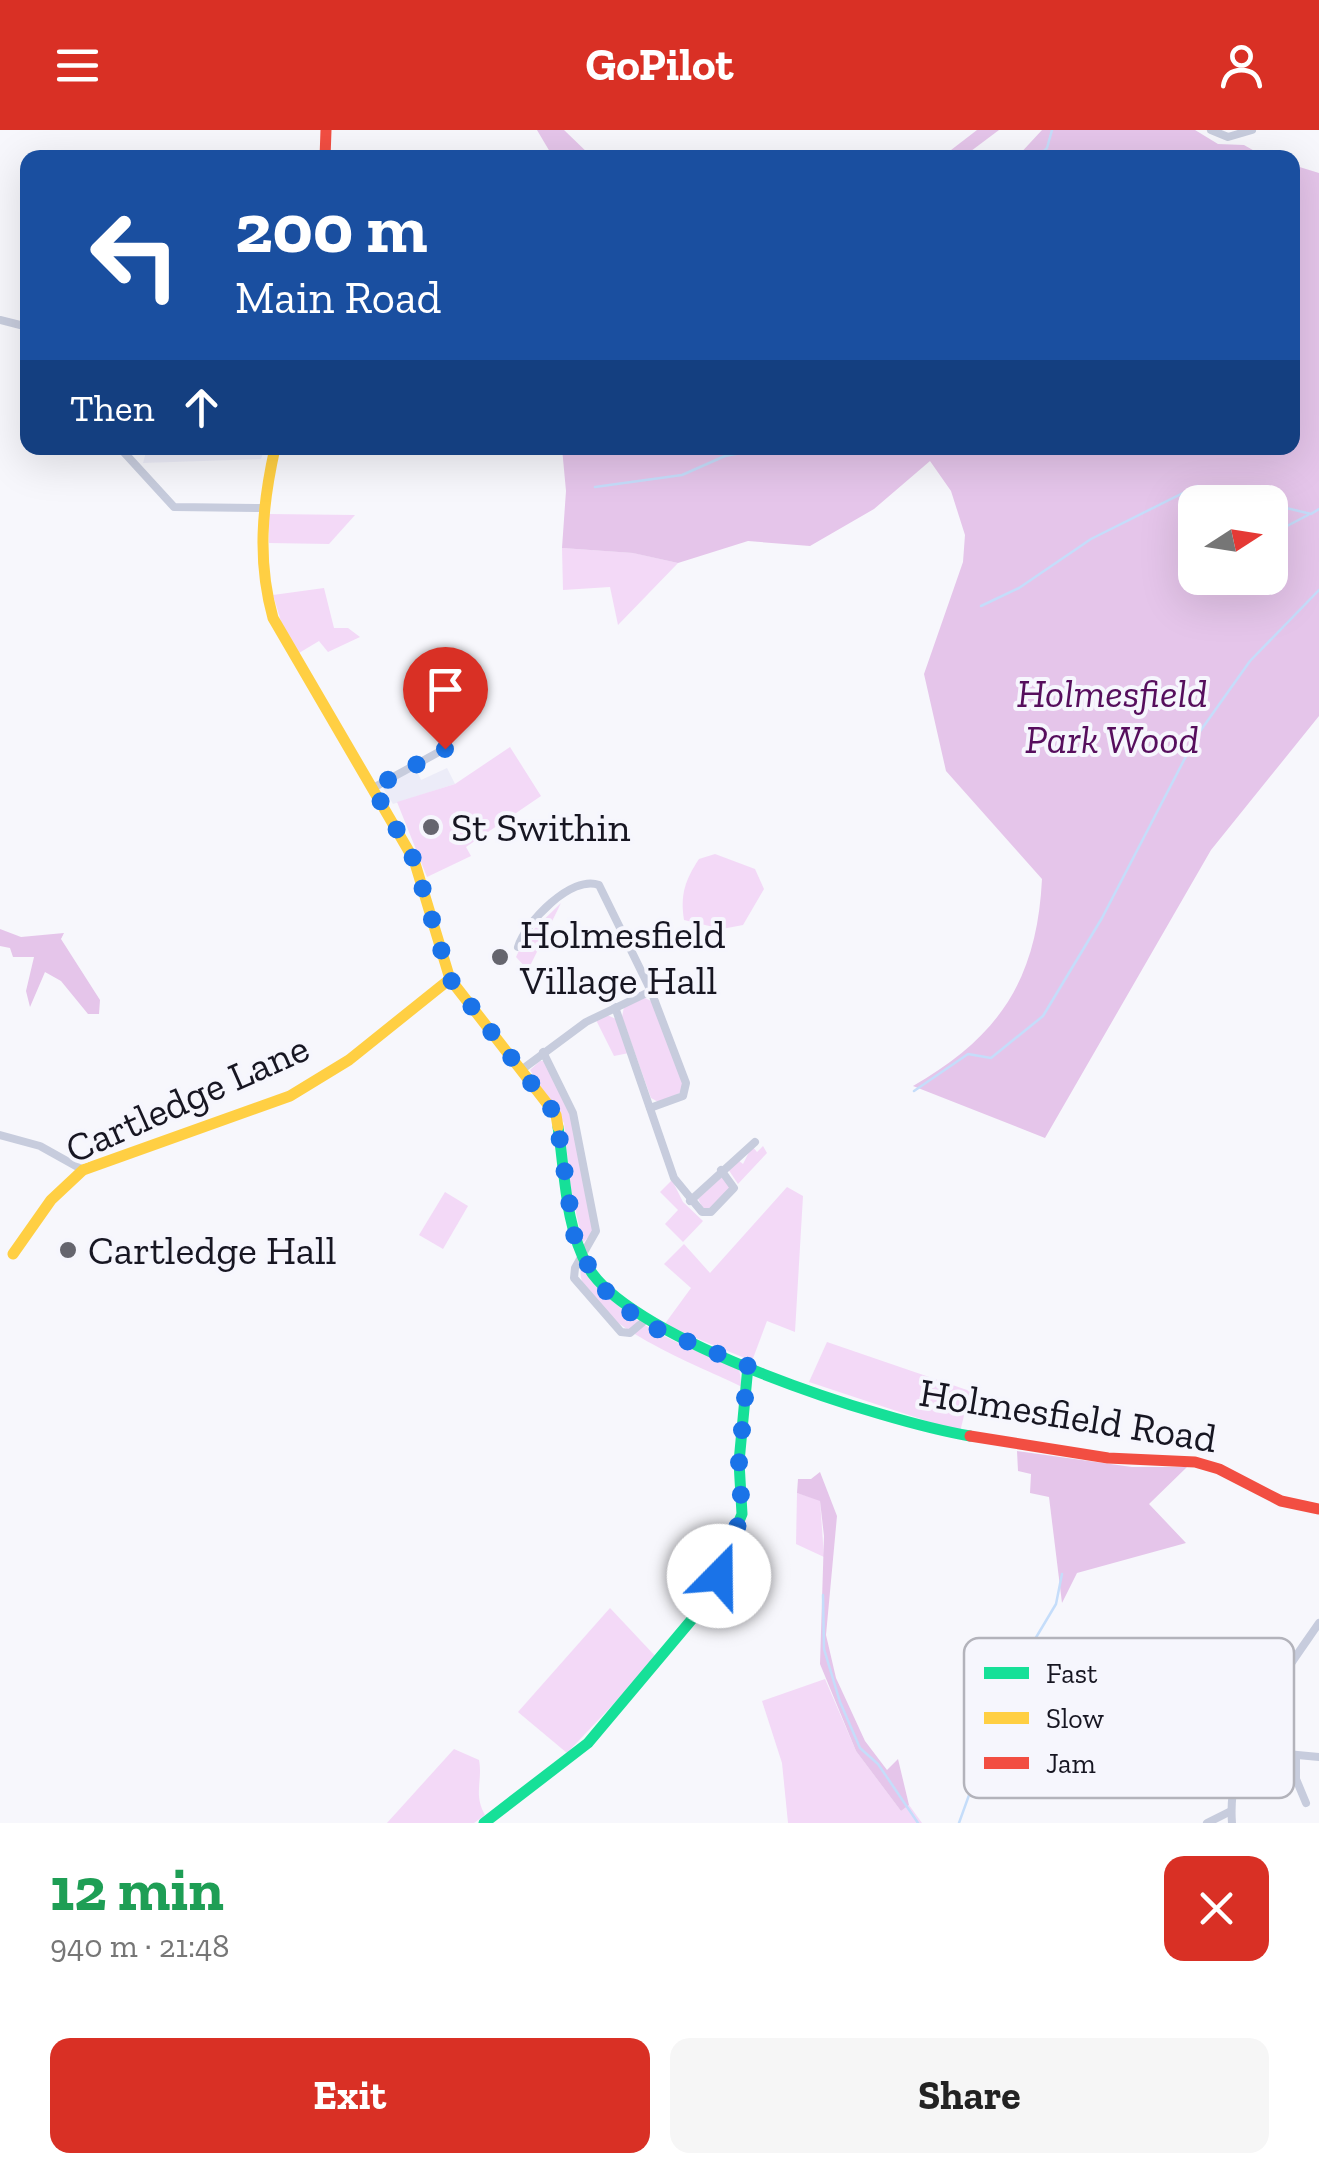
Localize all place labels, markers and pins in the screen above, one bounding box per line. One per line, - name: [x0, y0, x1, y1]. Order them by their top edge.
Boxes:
- pin: [403, 647, 488, 750]
- place label: St Swithin: [451, 803, 631, 851]
- marker: St Swithin: [420, 816, 442, 838]
- place label: Holmesfield Village Hall: [519, 910, 725, 1004]
- marker: Holmesfield Village Hall: [489, 946, 511, 968]
- place label: Cartledge Hall: [88, 1226, 336, 1274]
- marker: Cartledge Hall: [57, 1239, 79, 1261]

